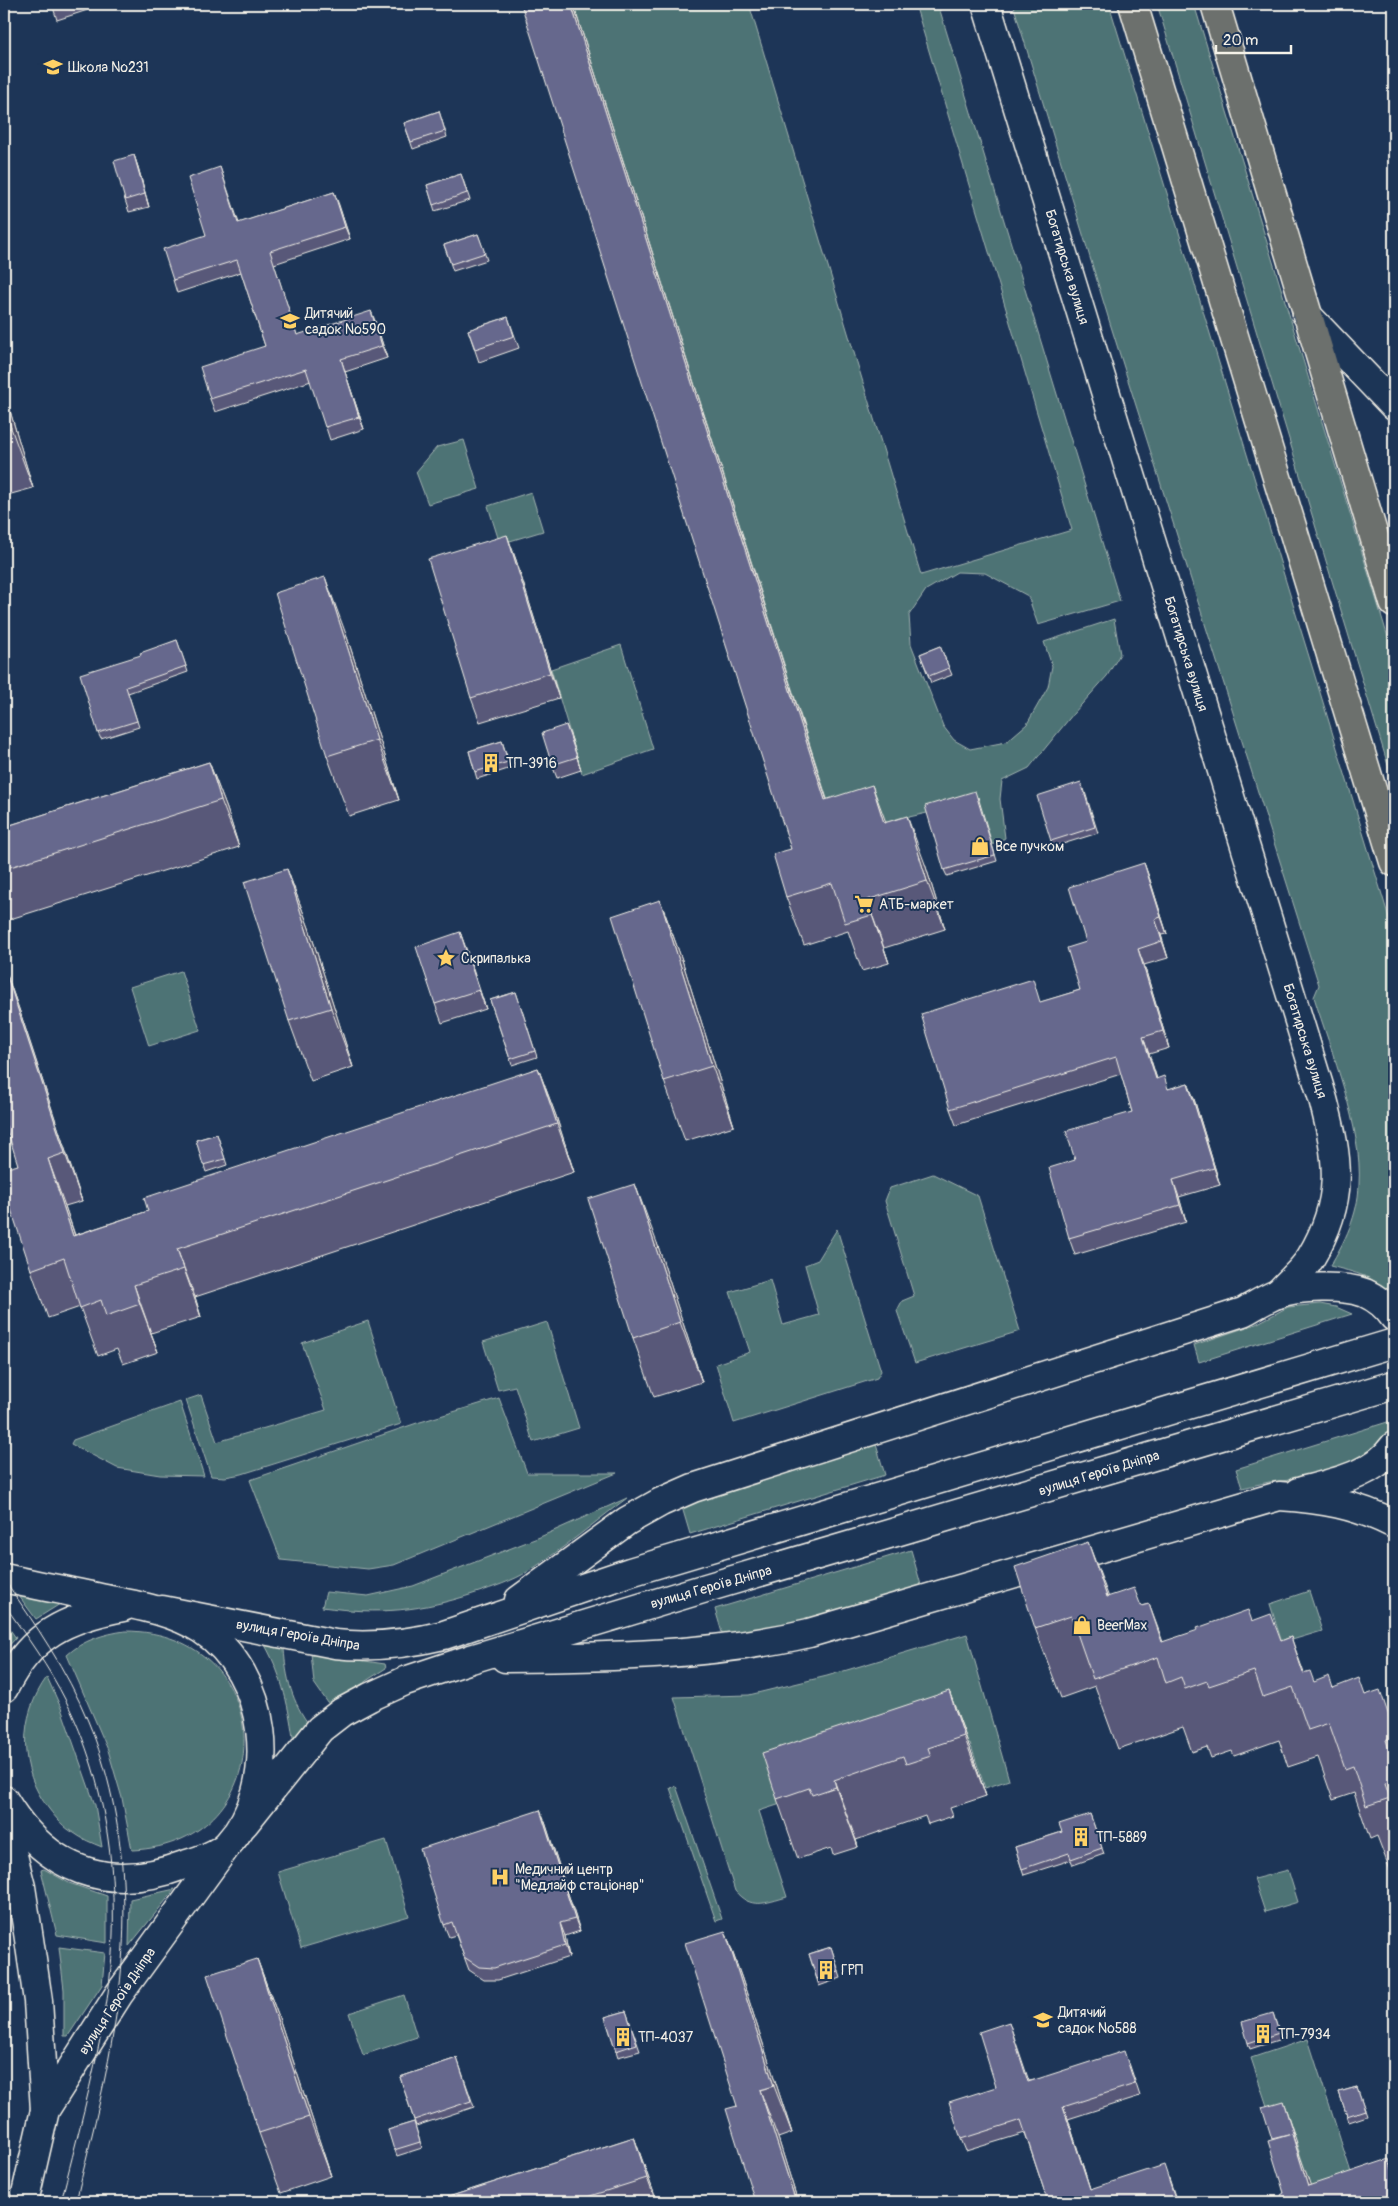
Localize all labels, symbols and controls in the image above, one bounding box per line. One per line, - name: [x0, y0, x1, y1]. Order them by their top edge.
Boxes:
- scale bar: [1216, 22, 1290, 54]
- text: 20 m: [1223, 31, 1258, 50]
- school or university icon: Школа №231: [42, 56, 64, 78]
- place label: Школа №231: [68, 59, 149, 76]
- street label: Богатирська вулиця: [1041, 208, 1093, 326]
- place label: Дитячий садок №590: [304, 305, 386, 338]
- school or university icon: Дитячий садок №590: [279, 310, 301, 332]
- street label: Богатирська вулиця: [1160, 595, 1212, 713]
- building icon: ТП-3916: [480, 752, 502, 774]
- place label: ТП-3916: [506, 755, 557, 772]
- shop icon: Все пучком: [969, 835, 991, 857]
- place label: Все пучком: [995, 838, 1064, 855]
- supermarket icon: АТБ-маркет: [853, 893, 875, 915]
- place label: АТБ-маркет: [879, 896, 954, 913]
- place icon: Скрипалька: [435, 947, 457, 969]
- place label: Скрипалька: [461, 950, 531, 967]
- street label: Богатирська вулиця: [1279, 982, 1331, 1100]
- street label: вулиця Героїв Дніпра: [1037, 1447, 1161, 1499]
- street label: вулиця Героїв Дніпра: [648, 1562, 774, 1612]
- shop icon: BeerMax: [1071, 1614, 1093, 1636]
- street label: вулиця Героїв Дніпра: [235, 1616, 361, 1654]
- place label: BeerMax: [1097, 1617, 1147, 1634]
- building icon: ТП-5889: [1070, 1826, 1092, 1848]
- place label: ТП-5889: [1096, 1829, 1147, 1846]
- place label: Медичний центр "Медлайф стаціонар": [515, 1861, 645, 1894]
- hospital icon: Медичний центр "Медлайф стаціонар": [489, 1866, 511, 1888]
- street label: вулиця Героїв Дніпра: [75, 1944, 159, 2058]
- building icon: ГРП: [815, 1959, 837, 1981]
- place label: ГРП: [841, 1962, 863, 1979]
- place label: Дитячий садок №588: [1057, 2004, 1136, 2037]
- school or university icon: Дитячий садок №588: [1032, 2009, 1054, 2031]
- building icon: ТП-7934: [1252, 2023, 1274, 2045]
- building icon: ТП-4037: [612, 2026, 634, 2048]
- place label: ТП-7934: [1278, 2026, 1331, 2043]
- place label: ТП-4037: [638, 2029, 694, 2046]

